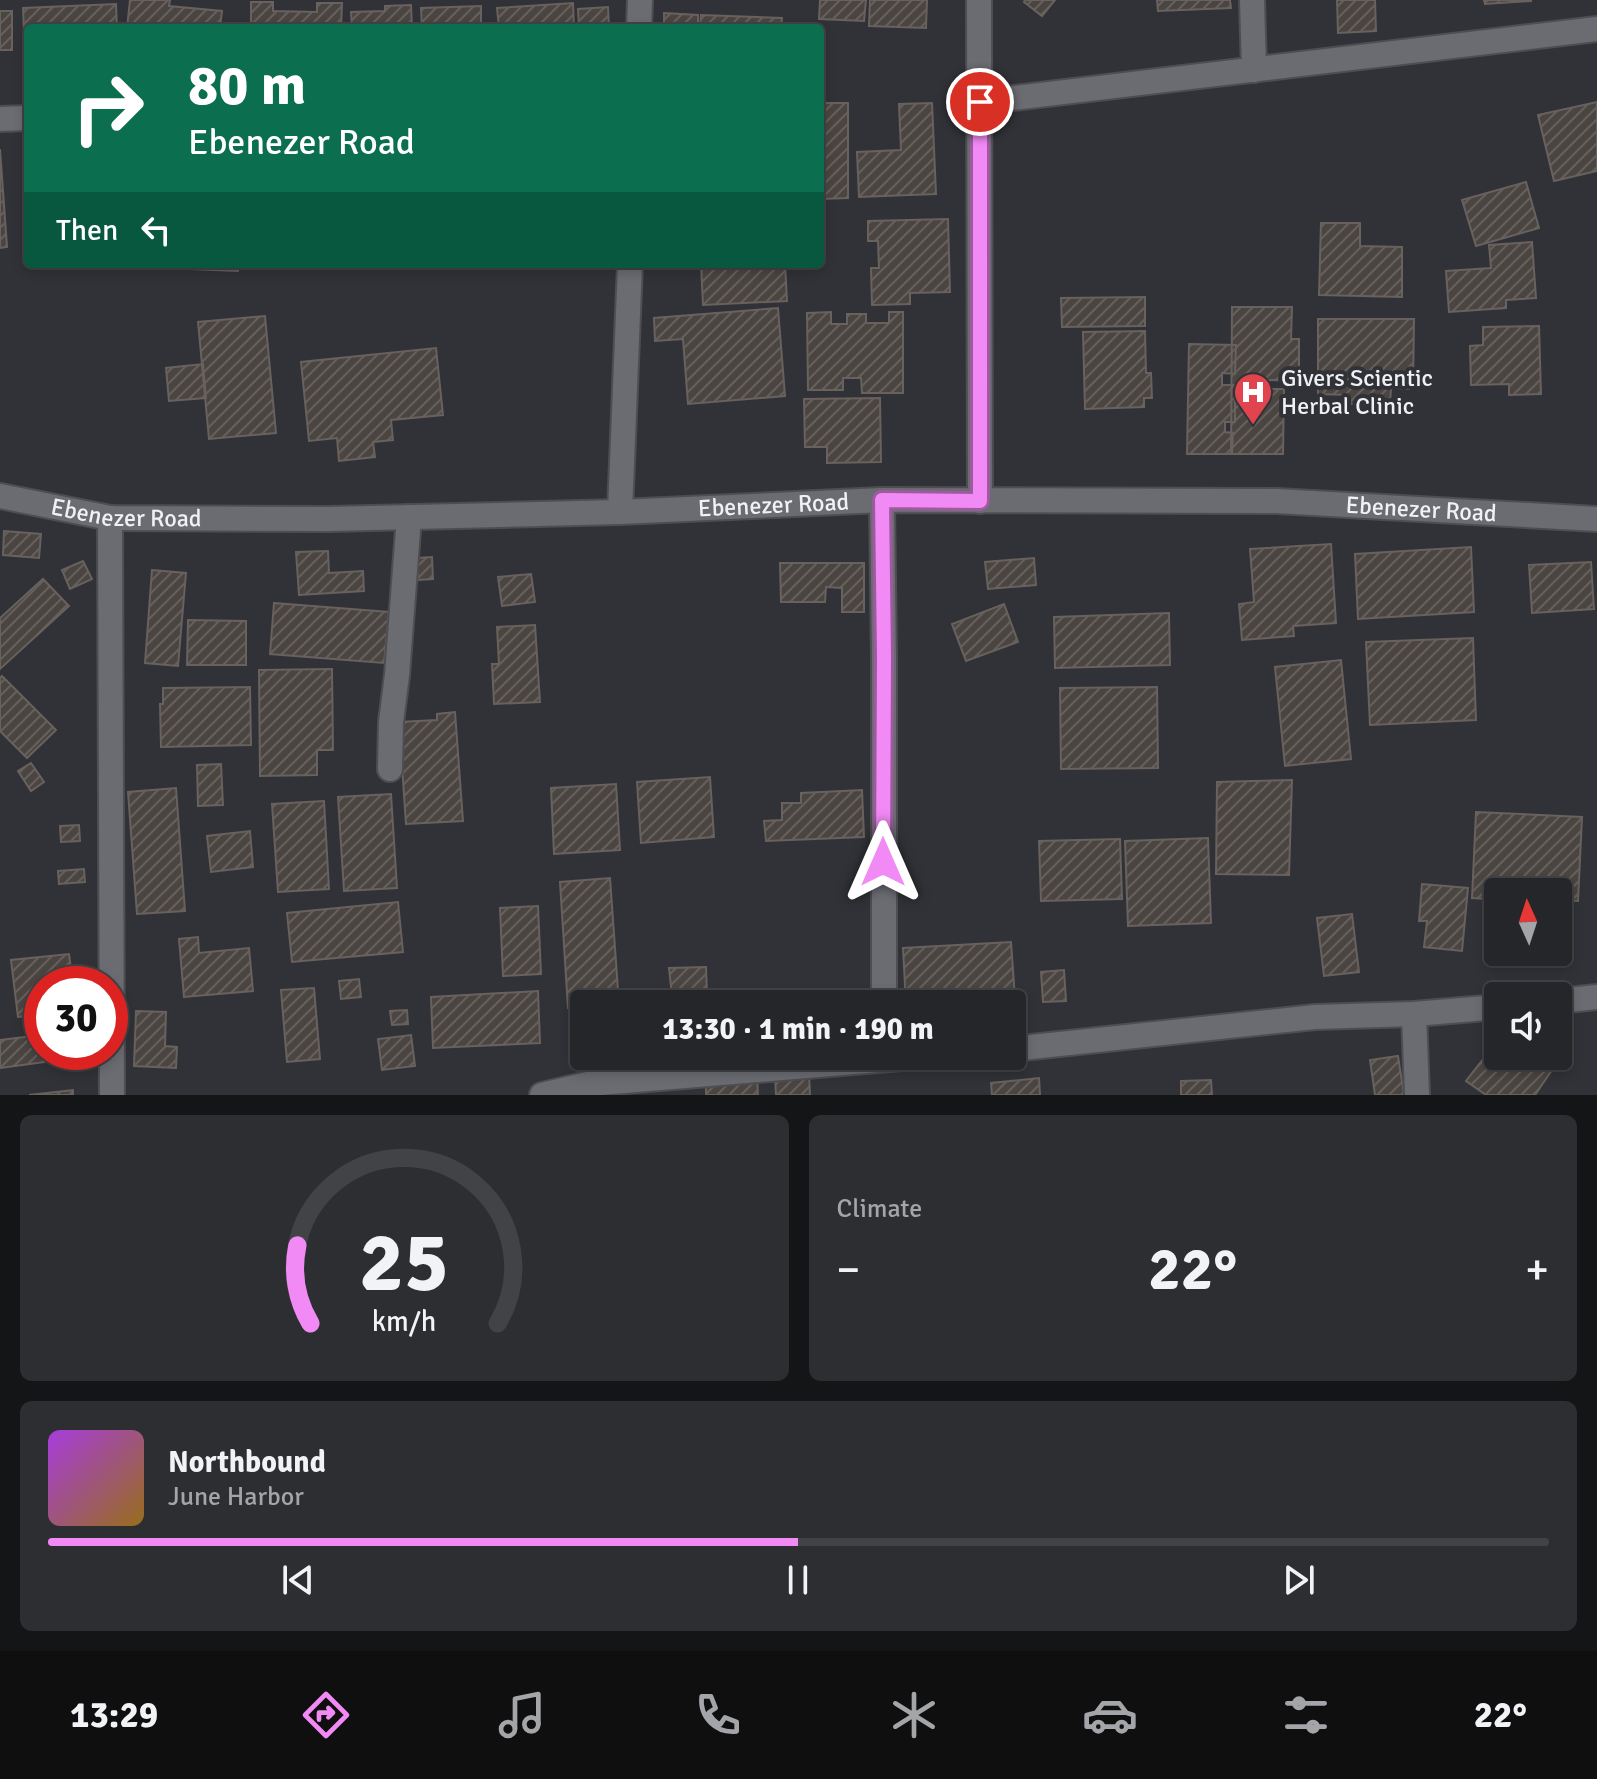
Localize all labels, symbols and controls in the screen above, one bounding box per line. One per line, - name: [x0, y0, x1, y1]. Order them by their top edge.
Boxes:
- text: 80 m: [188, 51, 306, 120]
- icon: right: [56, 56, 160, 160]
- pin: [946, 68, 1014, 136]
- icon: arrive: [958, 80, 1002, 124]
- text: Ebenezer Road: [188, 120, 415, 165]
- icon: left: [134, 208, 178, 252]
- text: Then: [56, 212, 118, 249]
- place label: Givers Scientic Herbal Clinic: [1281, 363, 1433, 421]
- hospital icon: Givers Scientic Herbal Clinic: [1232, 371, 1274, 426]
- street label: Ebenezer Road: [697, 487, 850, 523]
- street label: Ebenezer Road: [1345, 490, 1498, 528]
- street label: Ebenezer Road: [48, 492, 202, 533]
- position arrow: [841, 820, 925, 904]
- north arrow: [1484, 878, 1572, 966]
- map controls: [1484, 878, 1572, 1070]
- speed limit sign: 30: [24, 966, 128, 1070]
- button: sound: [1484, 982, 1572, 1070]
- text: 13:30 · 1 min · 190 m: [662, 1011, 934, 1048]
- text: Climate: [837, 1193, 922, 1225]
- text: 25: [359, 1212, 449, 1314]
- text: 22°: [1148, 1233, 1237, 1307]
- text: −: [837, 1243, 860, 1297]
- text: +: [1525, 1243, 1549, 1297]
- text: km/h: [372, 1304, 437, 1339]
- text: Northbound: [168, 1444, 326, 1481]
- text: June Harbor: [168, 1481, 304, 1513]
- icon: previous: [276, 1558, 320, 1602]
- icon: pause: [776, 1558, 820, 1602]
- icon: next: [1277, 1558, 1321, 1602]
- icon: directions: [298, 1687, 354, 1743]
- icon: music: [494, 1687, 550, 1743]
- icon: phone: [690, 1687, 746, 1743]
- icon: climate: [886, 1687, 942, 1743]
- icon: car: [1082, 1687, 1138, 1743]
- icon: filters: [1278, 1687, 1334, 1743]
- text: 13:29: [70, 1693, 158, 1738]
- text: 22°: [1474, 1693, 1527, 1738]

